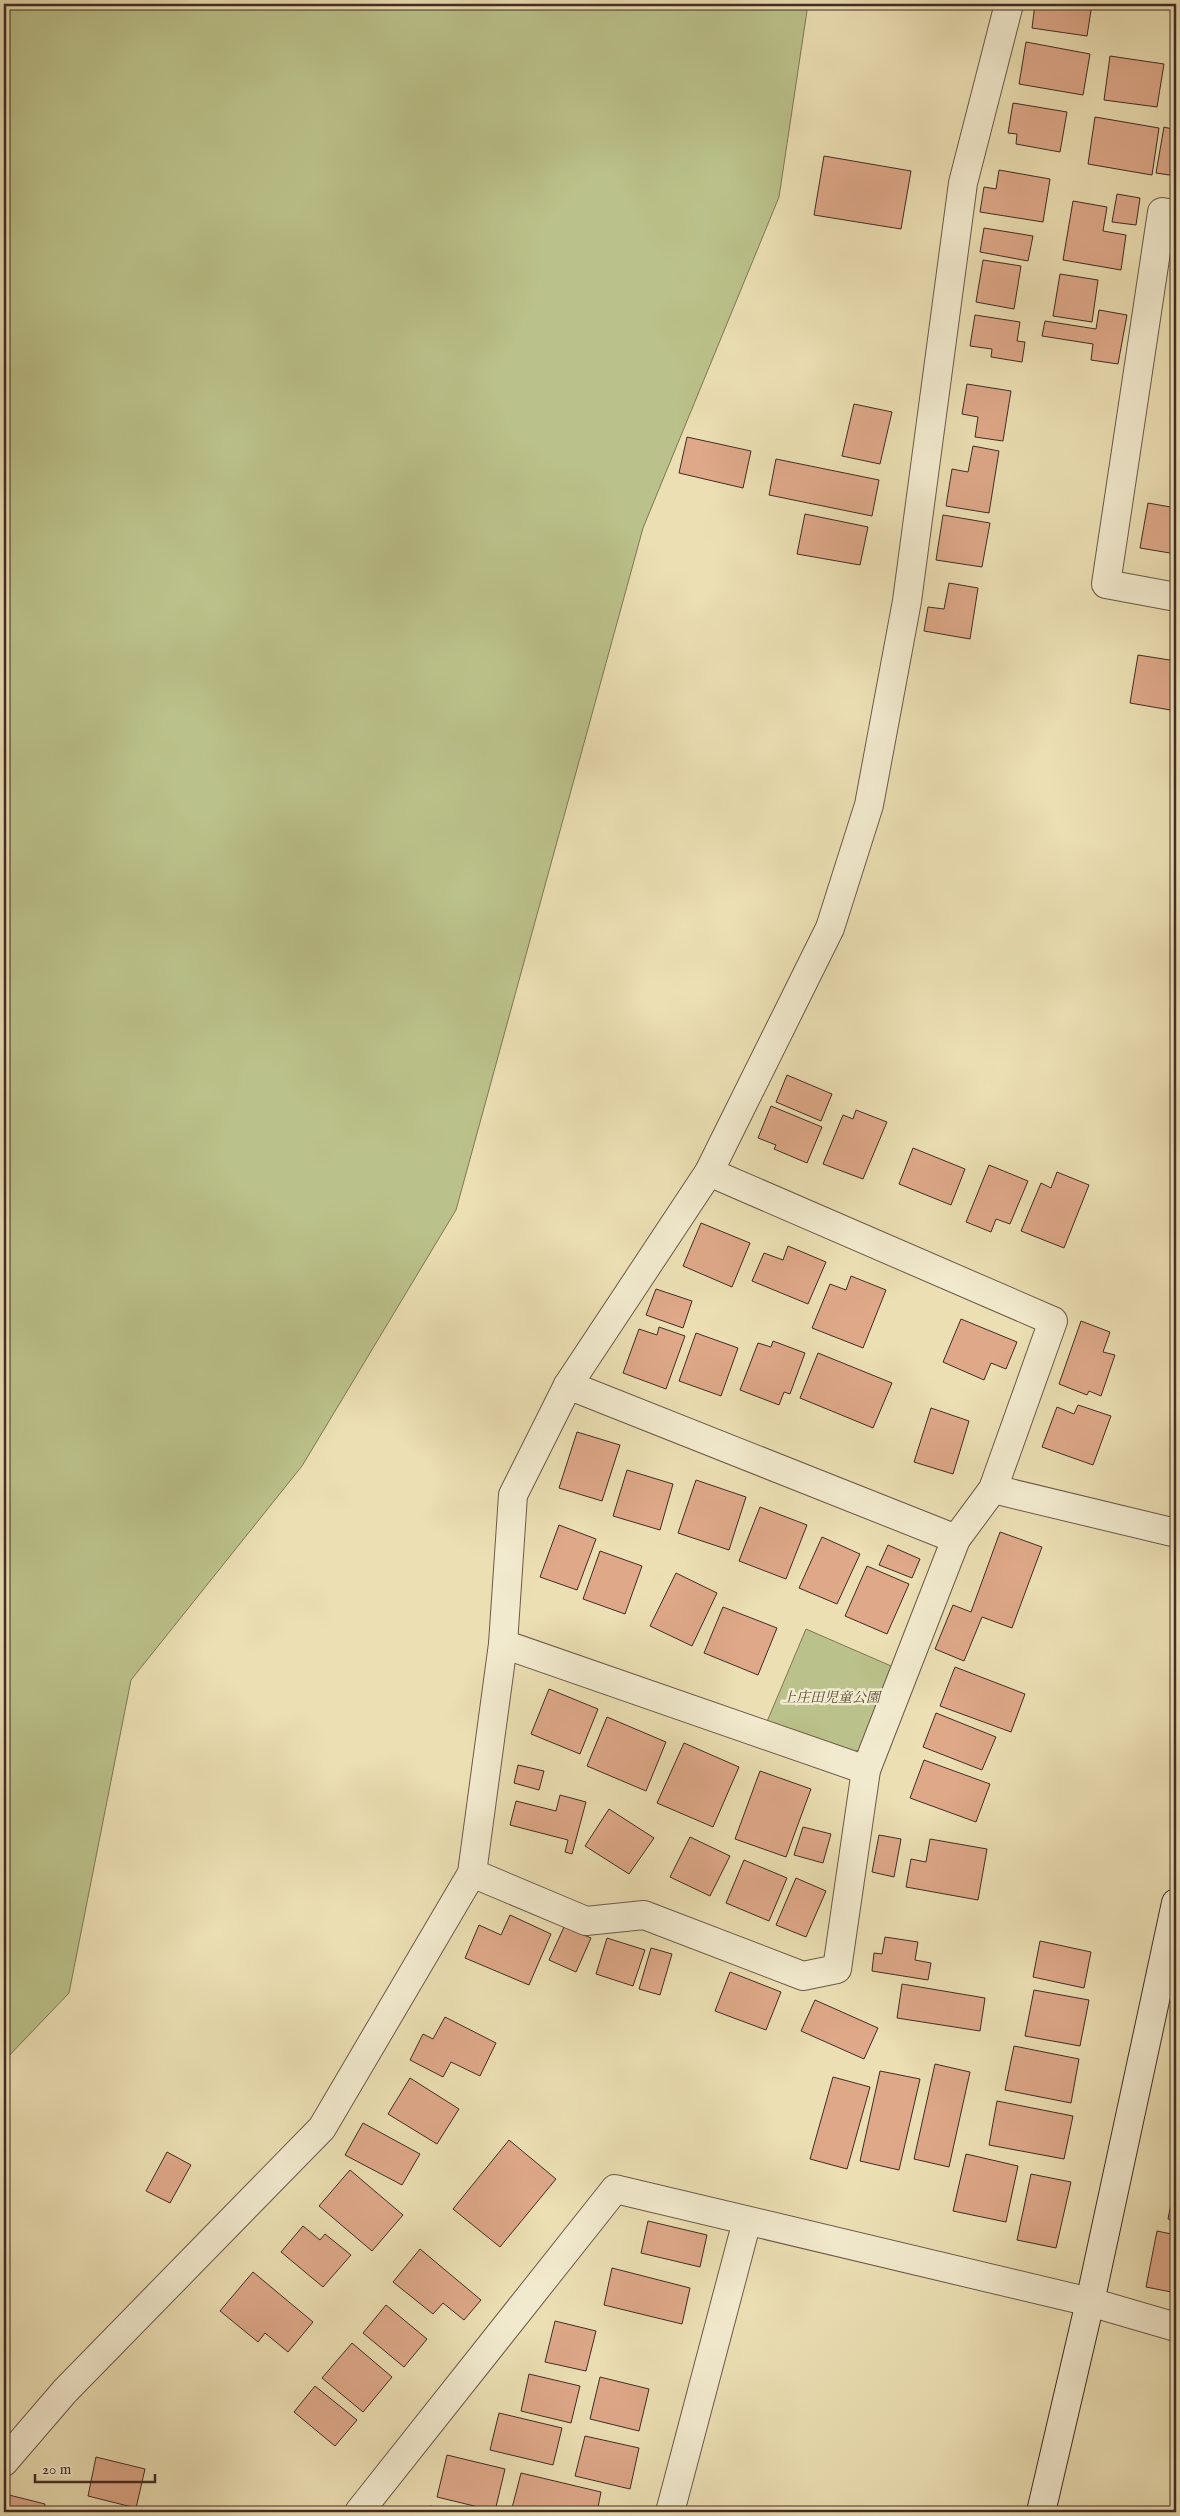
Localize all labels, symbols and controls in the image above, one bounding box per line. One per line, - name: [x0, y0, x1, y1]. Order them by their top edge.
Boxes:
- park label: 上庄田児童公園: [782, 1689, 882, 1707]
- scale bar: [35, 2451, 155, 2483]
- text: 20 m: [42, 2460, 72, 2479]

